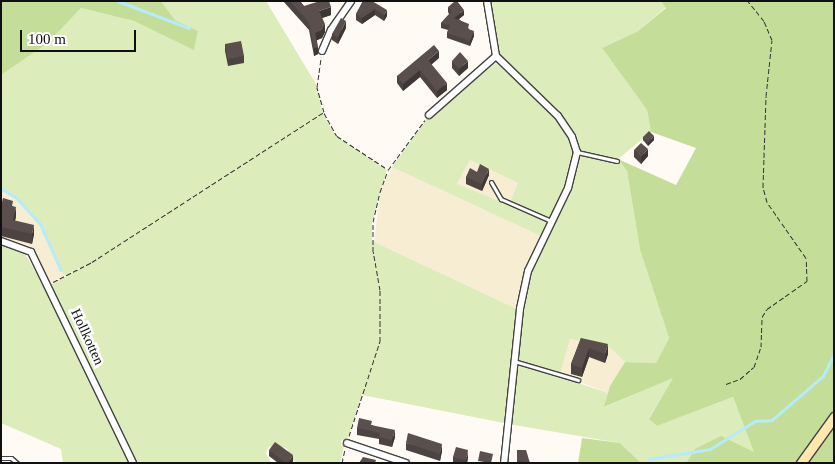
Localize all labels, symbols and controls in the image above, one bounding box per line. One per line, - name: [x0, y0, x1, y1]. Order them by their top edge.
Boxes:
- scale bar: [22, 20, 139, 52]
- text: 100 m: [28, 31, 66, 47]
- street label: Hollkotten: [67, 306, 107, 368]

